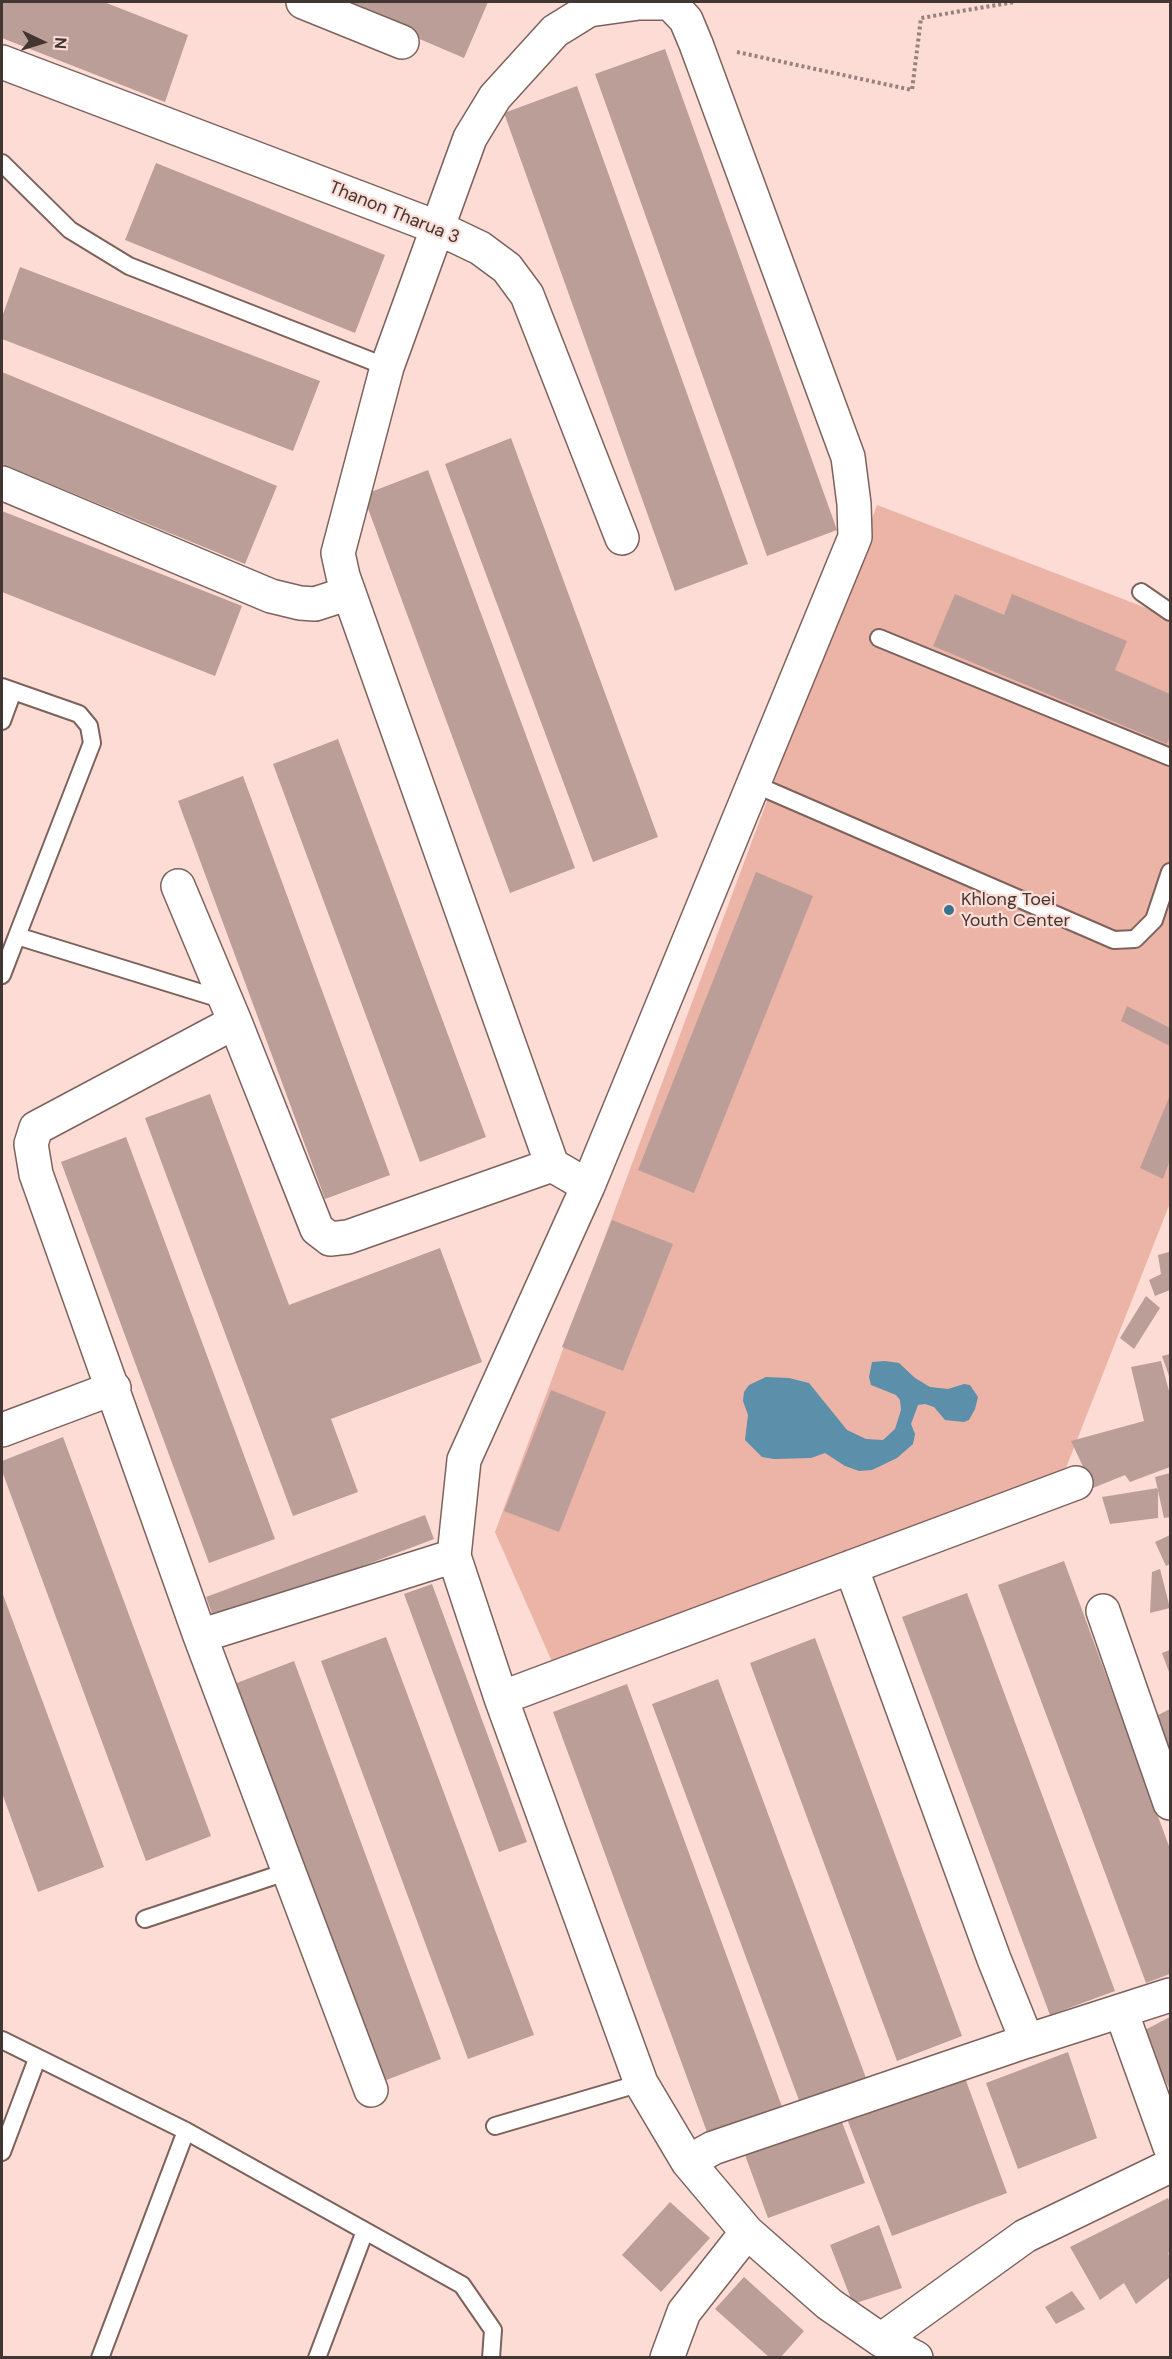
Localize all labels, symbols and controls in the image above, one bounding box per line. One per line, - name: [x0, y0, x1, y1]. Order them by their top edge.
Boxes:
- north arrow: [12, 12, 72, 72]
- text: N: [50, 37, 71, 50]
- street label: Thanon Tharua 3: [326, 177, 462, 249]
- place label: Khlong Toei Youth Center: [961, 889, 1070, 932]
- marker: Khlong Toei Youth Center: [942, 903, 956, 917]

